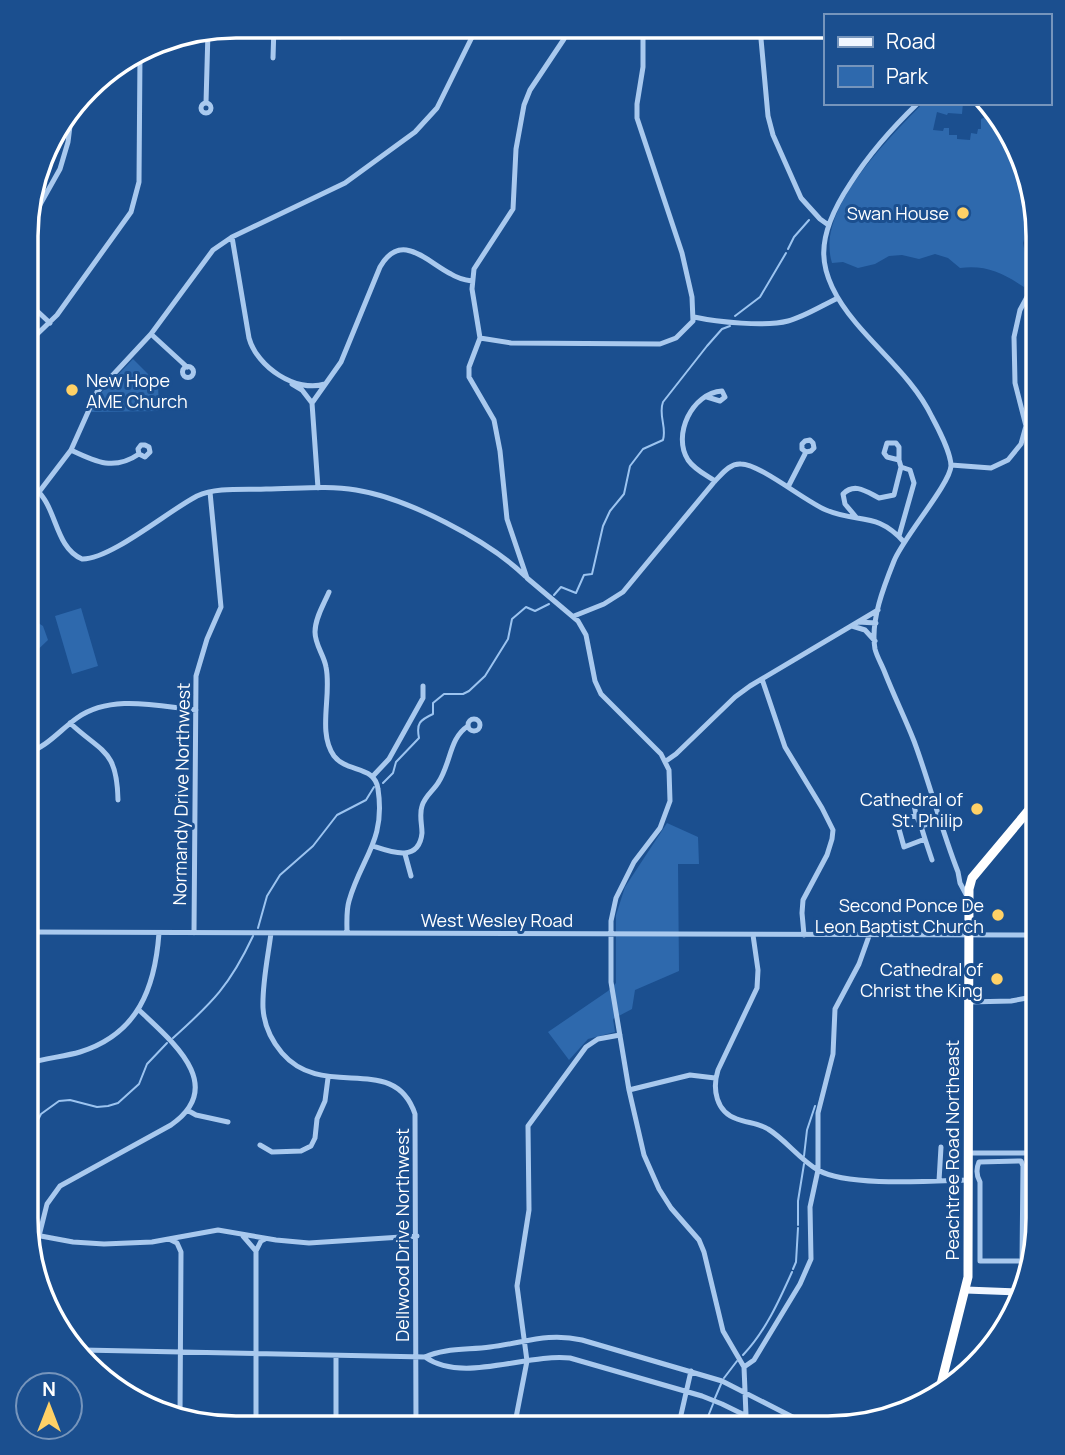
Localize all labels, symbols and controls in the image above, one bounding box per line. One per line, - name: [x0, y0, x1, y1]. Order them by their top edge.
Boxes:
- legend: [824, 14, 1051, 105]
- text: Road: [886, 27, 936, 55]
- text: Park: [886, 62, 928, 90]
- place label: Swan House: [847, 201, 949, 225]
- marker: Swan House: [955, 205, 971, 221]
- place label: New Hope AME Church: [86, 368, 188, 413]
- marker: New Hope AME Church: [64, 382, 80, 398]
- street label: Normandy Drive Northwest: [167, 682, 195, 906]
- place label: Cathedral of St. Philip: [860, 787, 964, 832]
- marker: Cathedral of St. Philip: [969, 801, 985, 817]
- place label: Second Ponce De Leon Baptist Church: [815, 893, 984, 938]
- marker: Second Ponce De Leon Baptist Church: [990, 907, 1006, 923]
- street label: West Wesley Road: [421, 908, 573, 932]
- place label: Cathedral of Christ the King: [860, 957, 984, 1002]
- marker: Cathedral of Christ the King: [989, 971, 1005, 987]
- street label: Peachtree Road Northeast: [940, 1040, 964, 1260]
- street label: Dellwood Drive Northwest: [390, 1128, 414, 1342]
- north arrow: [14, 1371, 84, 1441]
- text: N: [42, 1376, 56, 1402]

